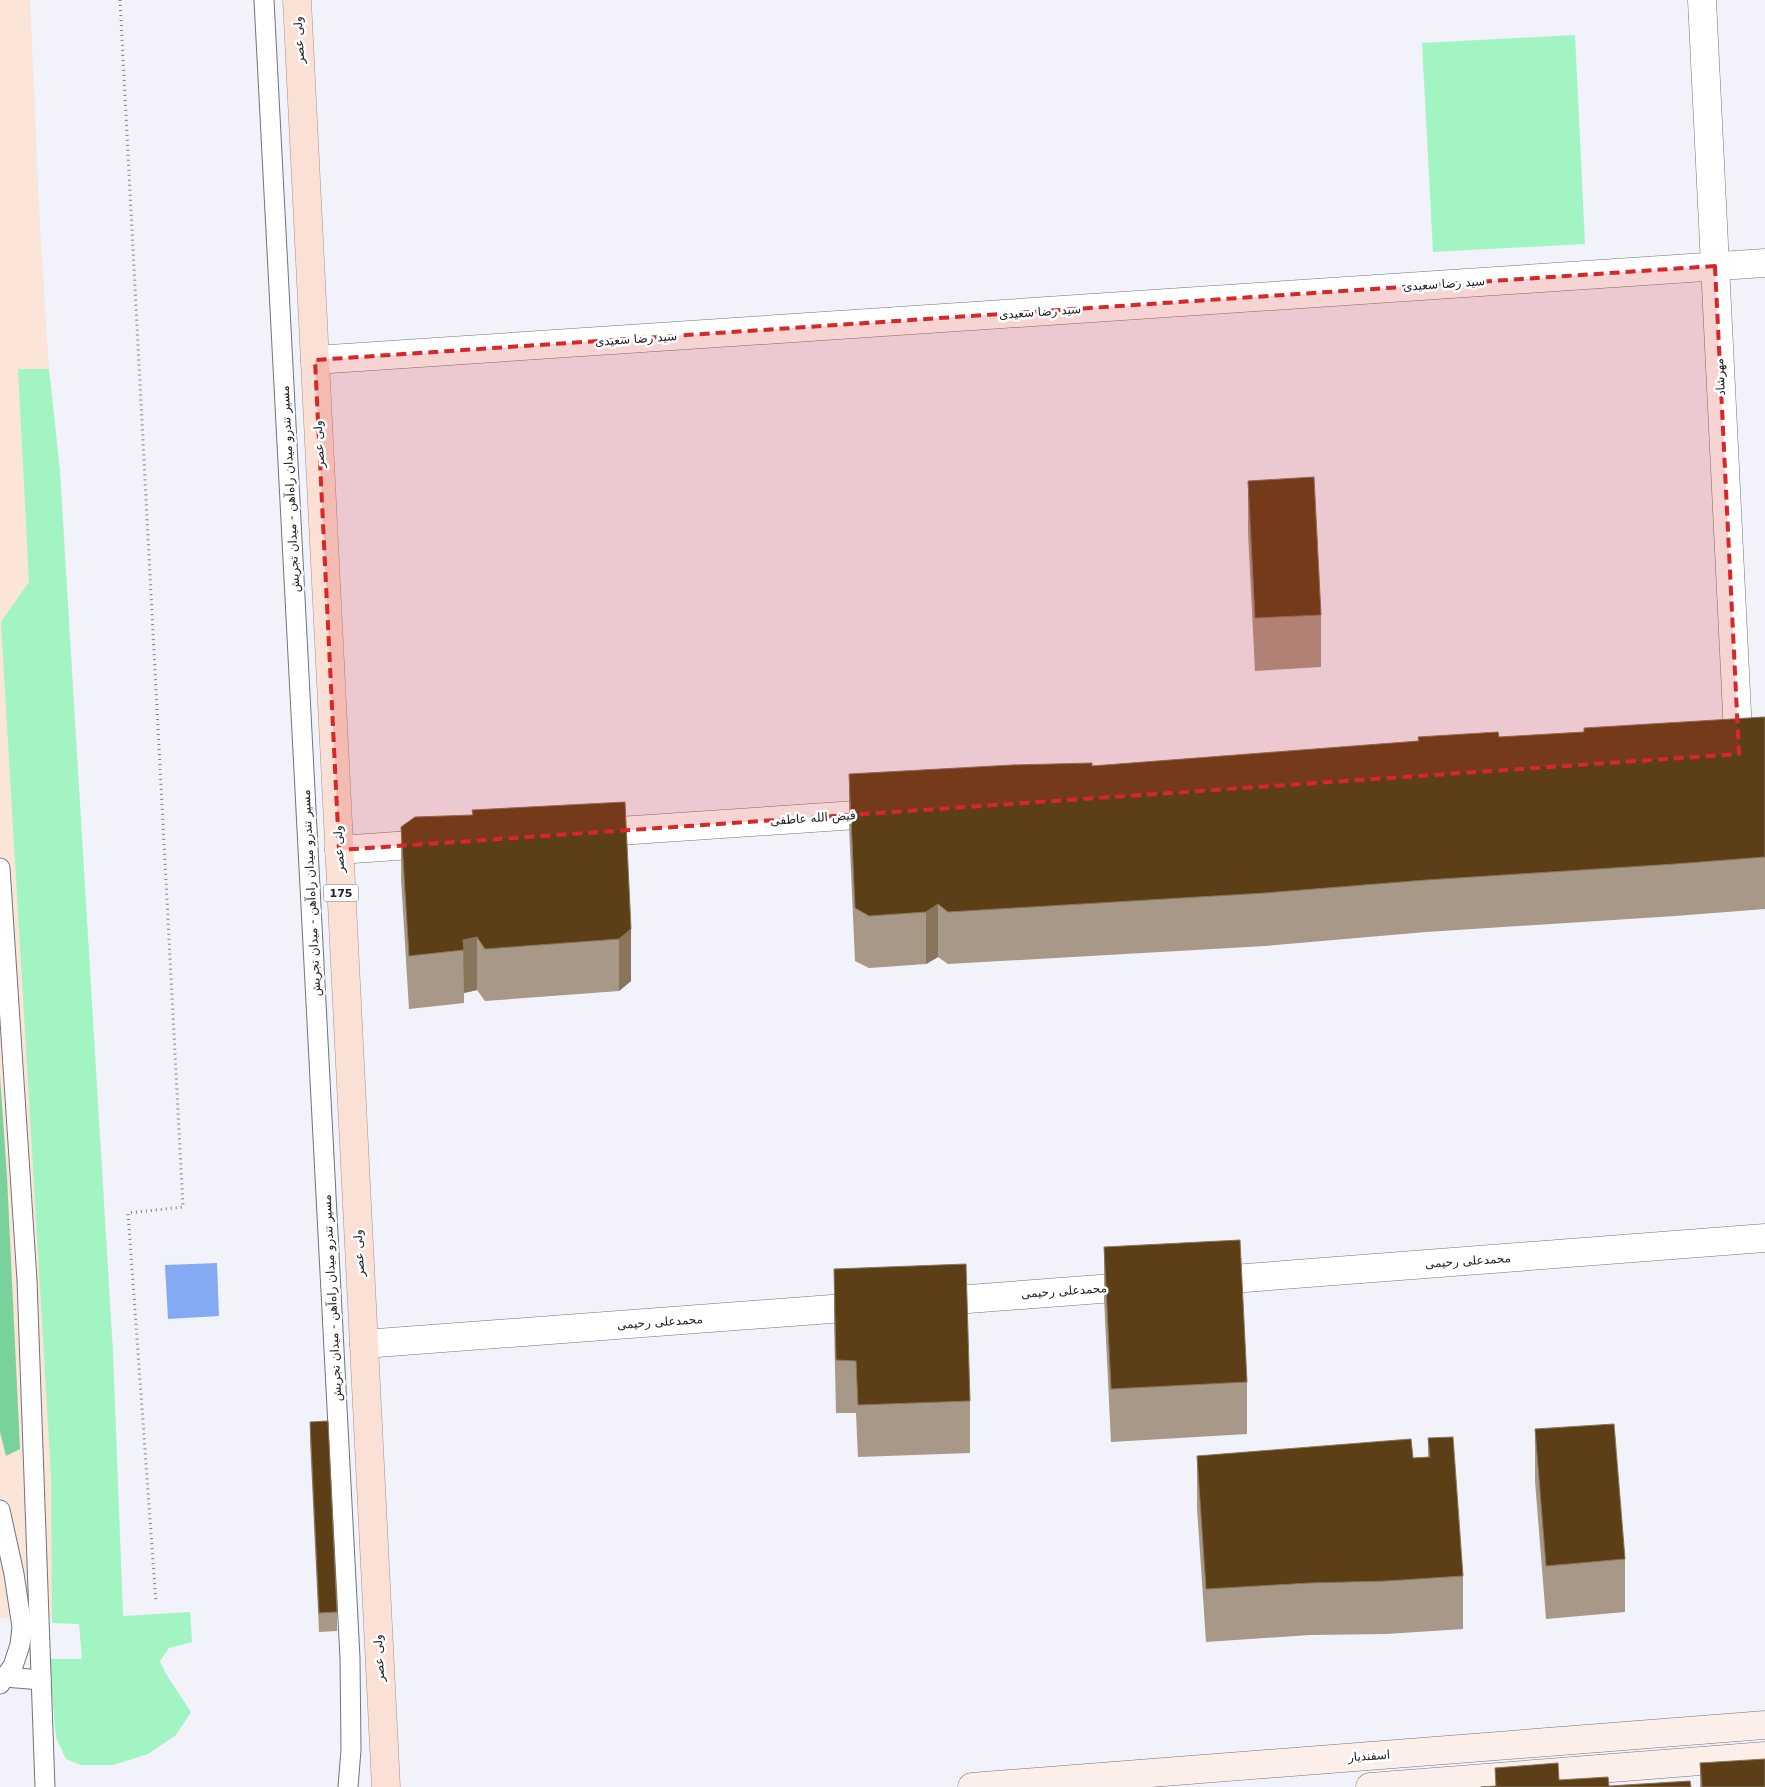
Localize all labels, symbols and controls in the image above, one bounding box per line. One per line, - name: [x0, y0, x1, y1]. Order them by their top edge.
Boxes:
- street label: ولی عصر: [291, 16, 308, 65]
- street label: سید رضا سعیدی: [1402, 274, 1486, 295]
- street label: سید رضا سعیدی: [998, 302, 1082, 323]
- street label: سید رضا سعیدی: [594, 329, 678, 350]
- street label: مهرشاد: [1712, 358, 1729, 396]
- street label: مسیر تندرو میدان راه‌آهن - میدان تجریش: [277, 385, 303, 593]
- street label: ولی عصر: [311, 420, 328, 469]
- street label: مسیر تندرو میدان راه‌آهن - میدان تجریش: [298, 789, 324, 997]
- street label: فیض الله عاطفی: [770, 808, 856, 829]
- street label: ولی عصر: [331, 825, 348, 874]
- road number: 175: [324, 884, 358, 901]
- street label: مسیر تندرو میدان راه‌آهن - میدان تجریش: [319, 1194, 345, 1402]
- street label: ولی عصر: [351, 1229, 368, 1278]
- street label: محمدعلی رحیمی: [1425, 1251, 1512, 1272]
- street label: محمدعلی رحیمی: [1021, 1281, 1108, 1302]
- street label: محمدعلی رحیمی: [617, 1312, 704, 1333]
- street label: ولی عصر: [371, 1634, 388, 1683]
- street label: اسفندیار: [1346, 1748, 1391, 1766]

